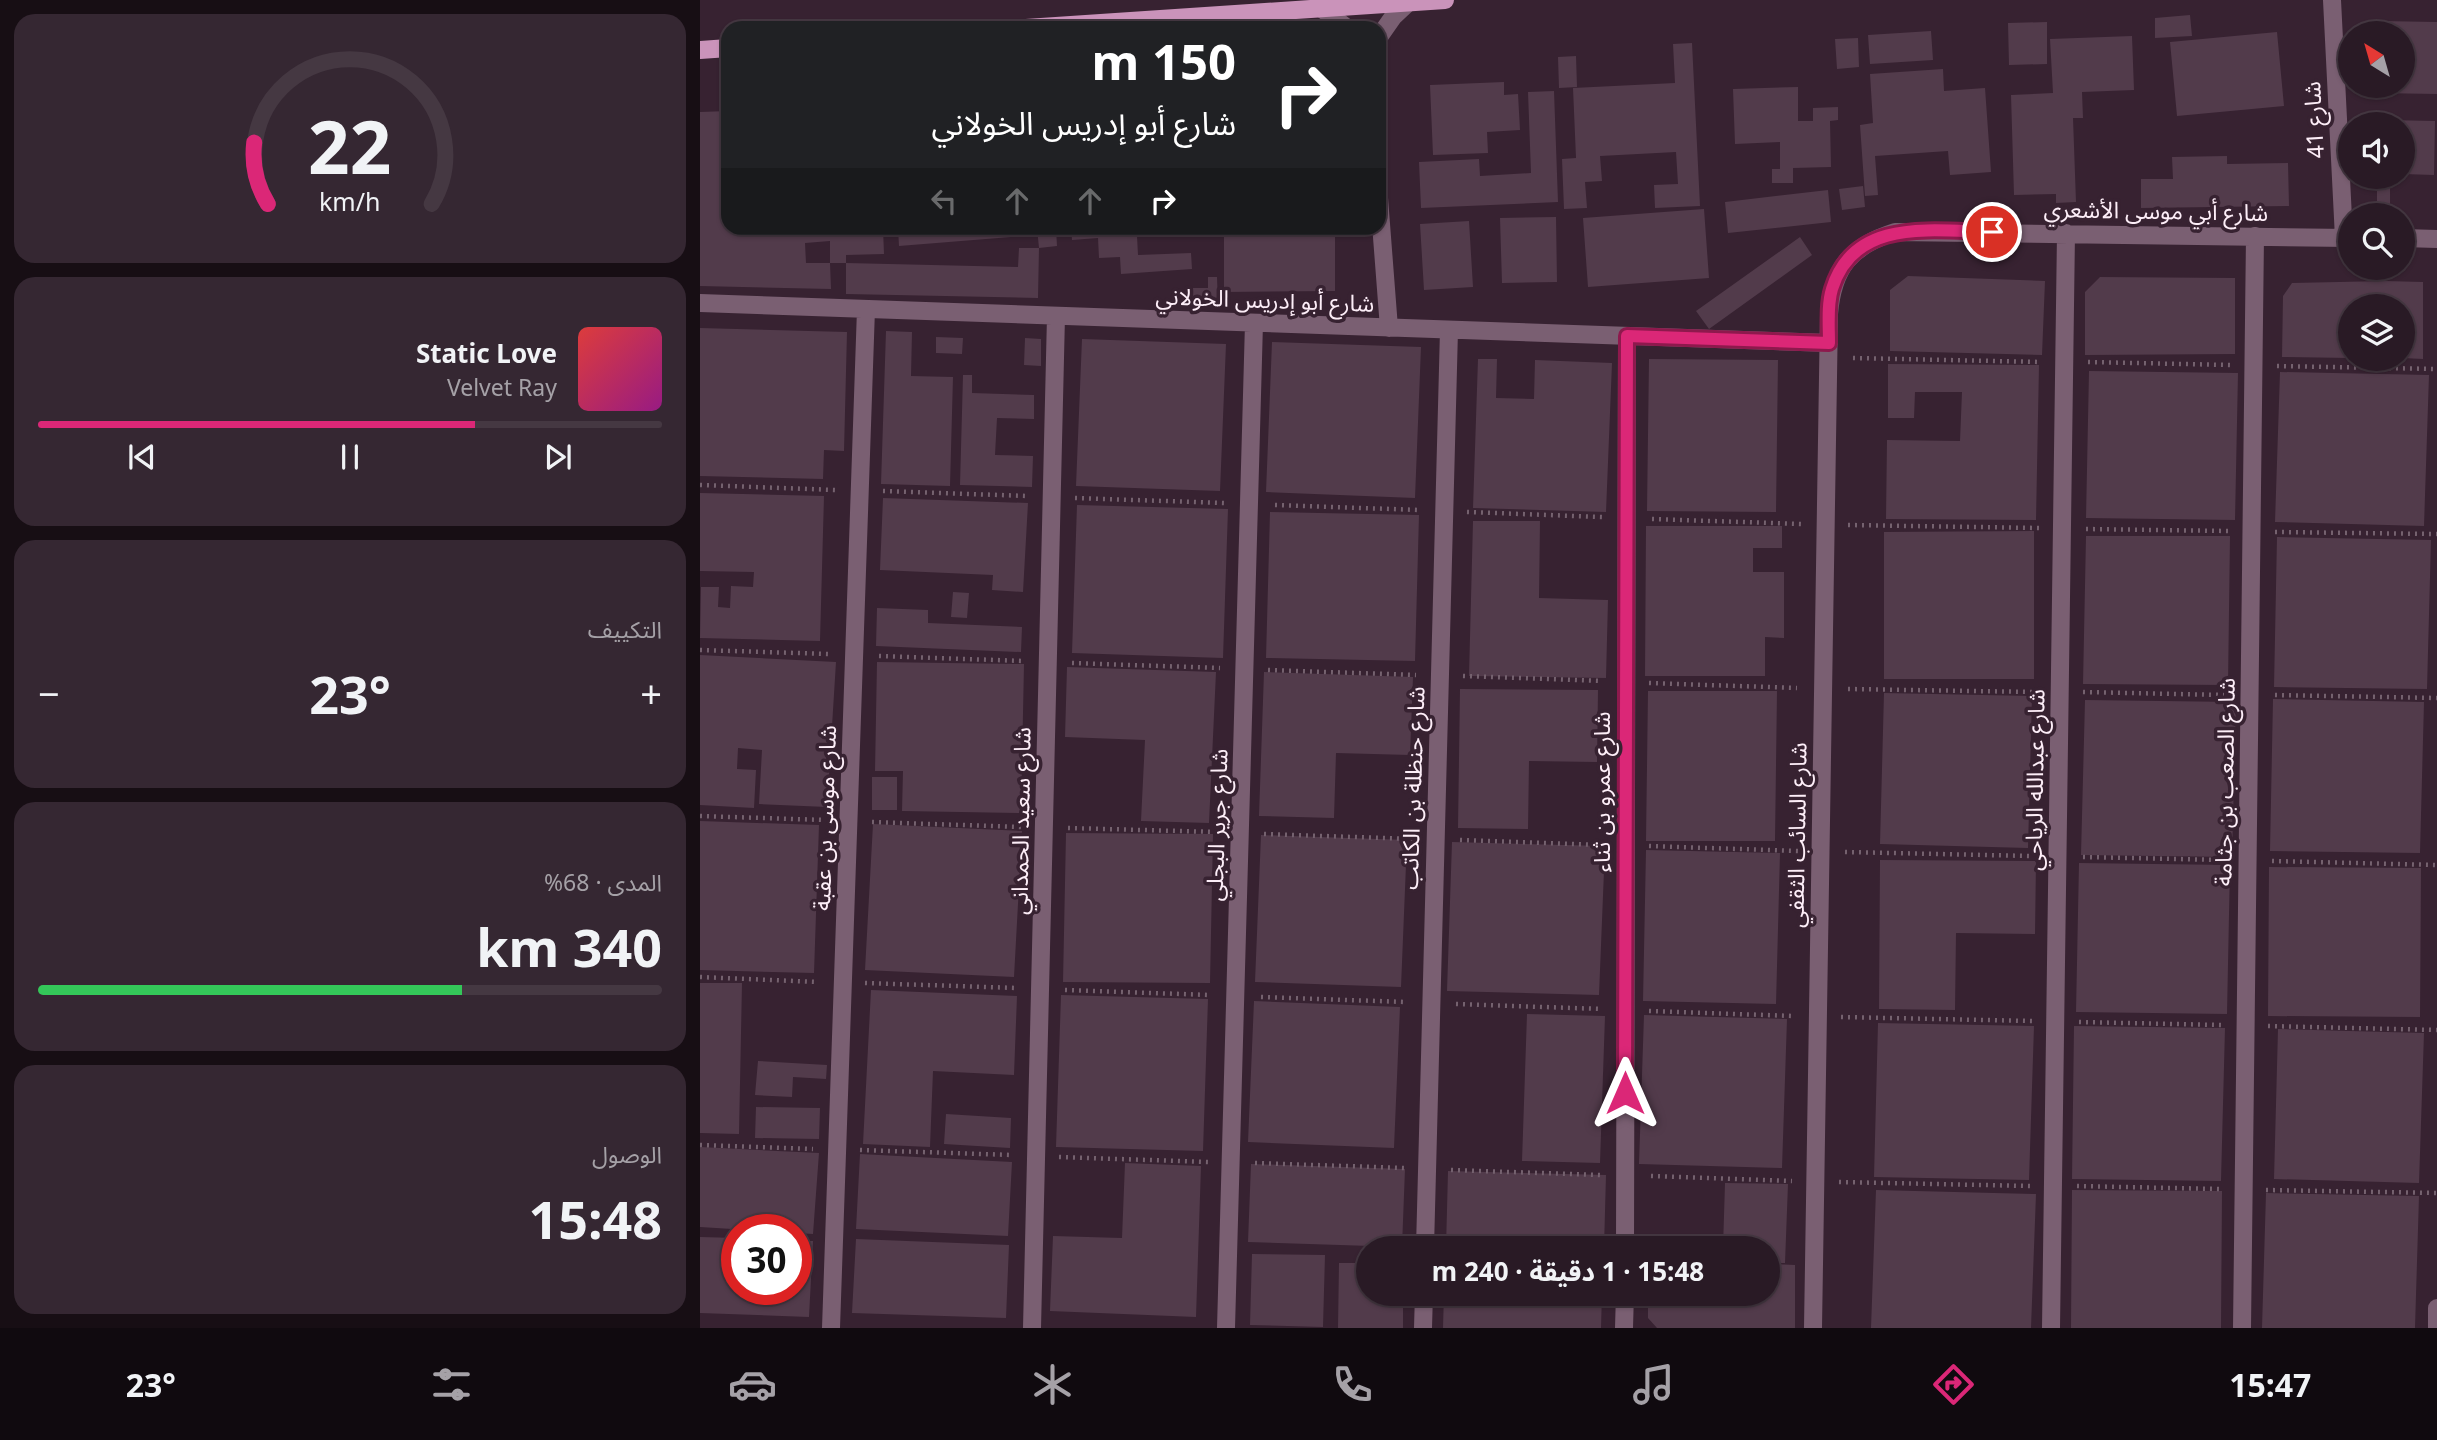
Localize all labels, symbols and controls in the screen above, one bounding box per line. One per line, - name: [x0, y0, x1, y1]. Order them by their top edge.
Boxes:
- north arrow: [2338, 21, 2415, 98]
- map controls: [2338, 21, 2415, 371]
- text: 150 m: [1091, 28, 1236, 94]
- icon: right: [1260, 49, 1351, 140]
- street label: شارع 41: [2295, 81, 2333, 159]
- text: 22: [308, 97, 392, 196]
- text: شارع أبو إدريس الخولاني: [931, 101, 1236, 144]
- button: sound: [2338, 112, 2415, 189]
- icon: left: [925, 182, 963, 220]
- icon: ahead: [998, 182, 1036, 220]
- icon: ahead: [1071, 182, 1109, 220]
- icon: right: [1144, 182, 1182, 220]
- text: km/h: [319, 184, 381, 218]
- street label: شارع أبي موسى الأشعري: [2043, 192, 2269, 230]
- pin: [1962, 202, 2022, 262]
- button: search: [2338, 203, 2415, 280]
- icon: arrive: [1973, 213, 2011, 251]
- street label: شارع أبو إدريس الخولاني: [1155, 279, 1375, 321]
- button: layers: [2338, 294, 2415, 371]
- text: Static Love: [416, 335, 557, 371]
- text: Velvet Ray: [447, 371, 557, 403]
- icon: previous: [123, 438, 161, 476]
- icon: pause: [331, 438, 369, 476]
- icon: next: [539, 438, 577, 476]
- text: التكييف: [588, 613, 662, 645]
- text: 23°: [309, 658, 391, 729]
- text: −: [38, 667, 60, 719]
- text: +: [640, 667, 662, 719]
- street label: شارع الصعب بن جثامة: [2206, 678, 2244, 886]
- street label: شارع حنظلة بن الكاتب: [1392, 686, 1434, 890]
- street label: شارع عبدالله الرياحي: [2016, 689, 2054, 871]
- street label: شارع عمرو بن ثناء: [1585, 712, 1619, 872]
- street label: شارع موسى بن عقبة: [805, 725, 845, 911]
- street label: شارع سعيد الحمداني: [1002, 727, 1040, 915]
- street label: شارع السائب الثقفي: [1778, 742, 1816, 928]
- street label: شارع جرير البجلي: [1197, 748, 1237, 902]
- text: المدى · 68%: [544, 866, 662, 898]
- text: 340 km: [476, 911, 662, 982]
- position arrow: [1588, 1056, 1662, 1130]
- text: الوصول: [592, 1138, 662, 1170]
- text: 15:48: [528, 1183, 662, 1254]
- speed limit sign: 30: [721, 1214, 812, 1305]
- text: 15:48 · 1 دقيقة · 240 m: [1432, 1253, 1704, 1289]
- icon: filters: [427, 1360, 476, 1409]
- icon: car: [728, 1360, 777, 1409]
- icon: climate: [1028, 1360, 1077, 1409]
- icon: phone: [1328, 1360, 1377, 1409]
- icon: music: [1629, 1360, 1678, 1409]
- icon: directions: [1929, 1360, 1978, 1409]
- text: 23°: [126, 1363, 176, 1406]
- text: 15:47: [2229, 1363, 2311, 1406]

